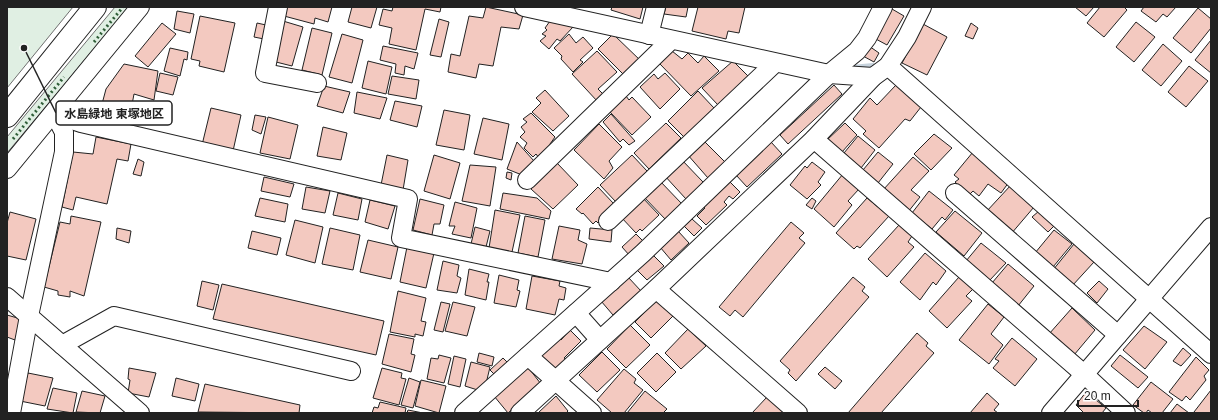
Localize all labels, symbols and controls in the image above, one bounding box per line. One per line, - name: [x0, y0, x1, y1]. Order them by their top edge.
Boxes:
- callout: 水島緑地 東塚地区: [56, 101, 172, 125]
- text: 水島緑地 東塚地区: [64, 107, 164, 121]
- scale bar: [1078, 382, 1138, 408]
- text: 20 m: [1084, 389, 1111, 403]

